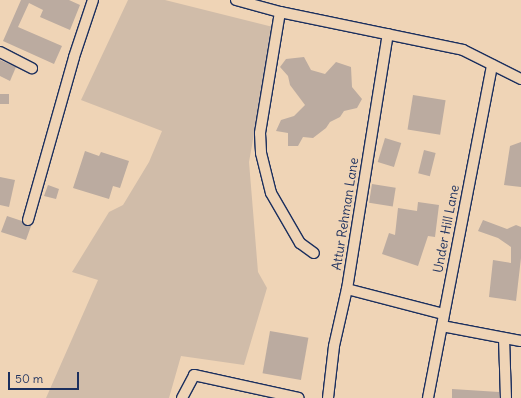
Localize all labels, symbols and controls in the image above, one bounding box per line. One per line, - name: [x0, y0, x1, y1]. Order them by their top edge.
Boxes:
- street label: Attur Rehman Lane: [329, 157, 363, 271]
- street label: Under Hill Lane: [431, 184, 463, 274]
- scale bar: [10, 364, 81, 390]
- text: 50 m: [15, 371, 43, 386]

